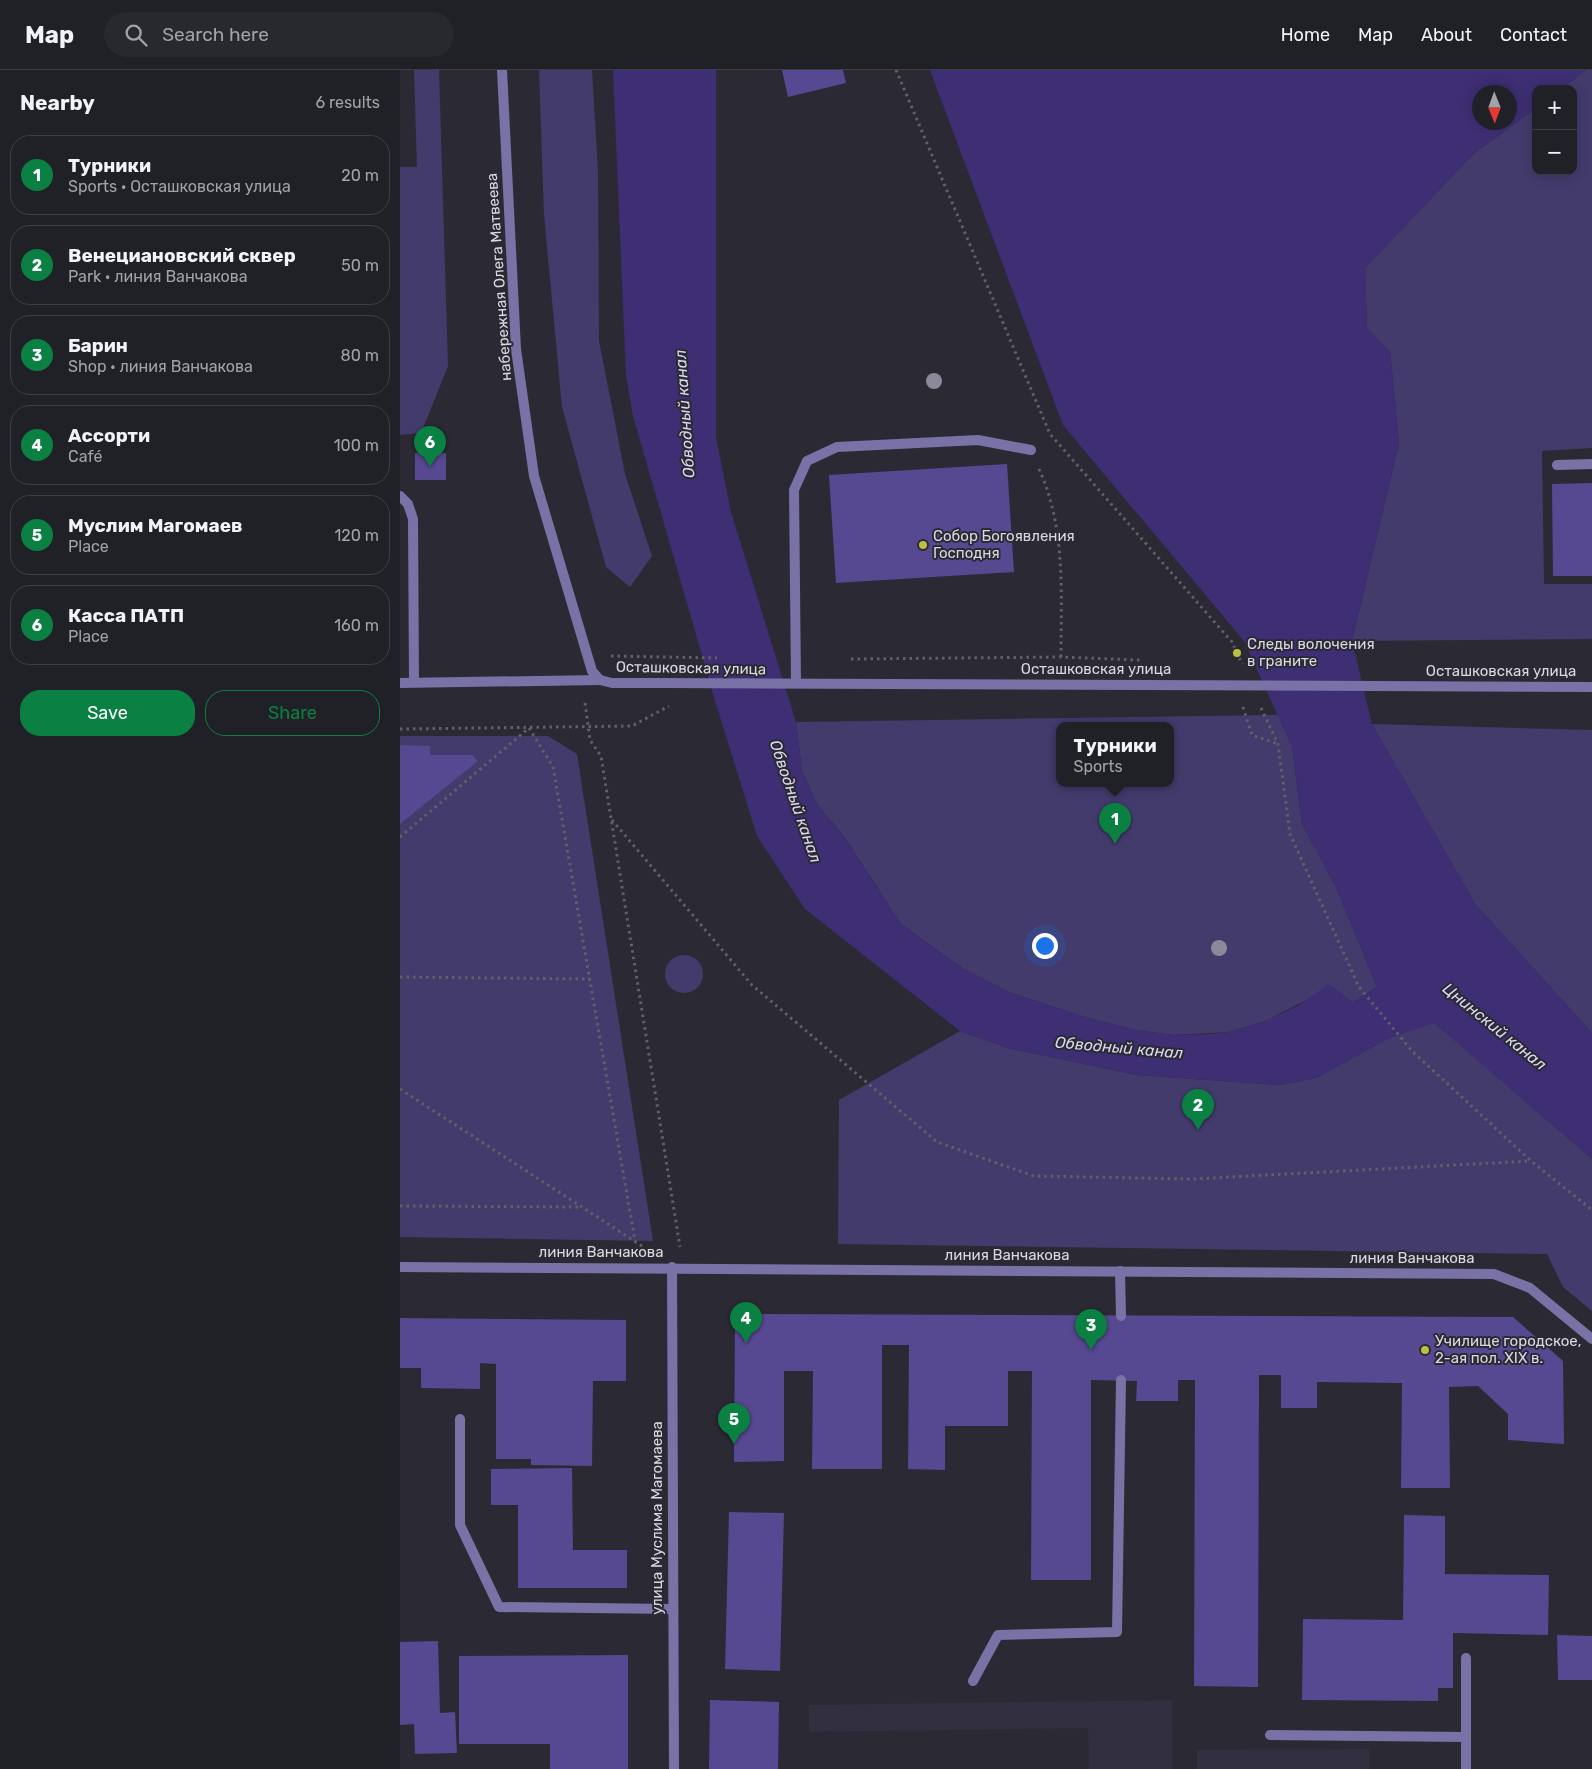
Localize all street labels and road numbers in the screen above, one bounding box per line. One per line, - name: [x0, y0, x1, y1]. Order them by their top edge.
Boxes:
- street label: набережная Олега Матвеева: [483, 172, 515, 382]
- street label: Осташковская улица: [616, 658, 766, 678]
- street label: Осташковская улица: [1021, 660, 1171, 678]
- street label: Осташковская улица: [1426, 662, 1576, 680]
- street label: линия Ванчакова: [539, 1243, 663, 1261]
- street label: линия Ванчакова: [945, 1246, 1069, 1264]
- street label: линия Ванчакова: [1350, 1249, 1474, 1267]
- street label: улица Муслима Магомаева: [648, 1421, 666, 1615]

